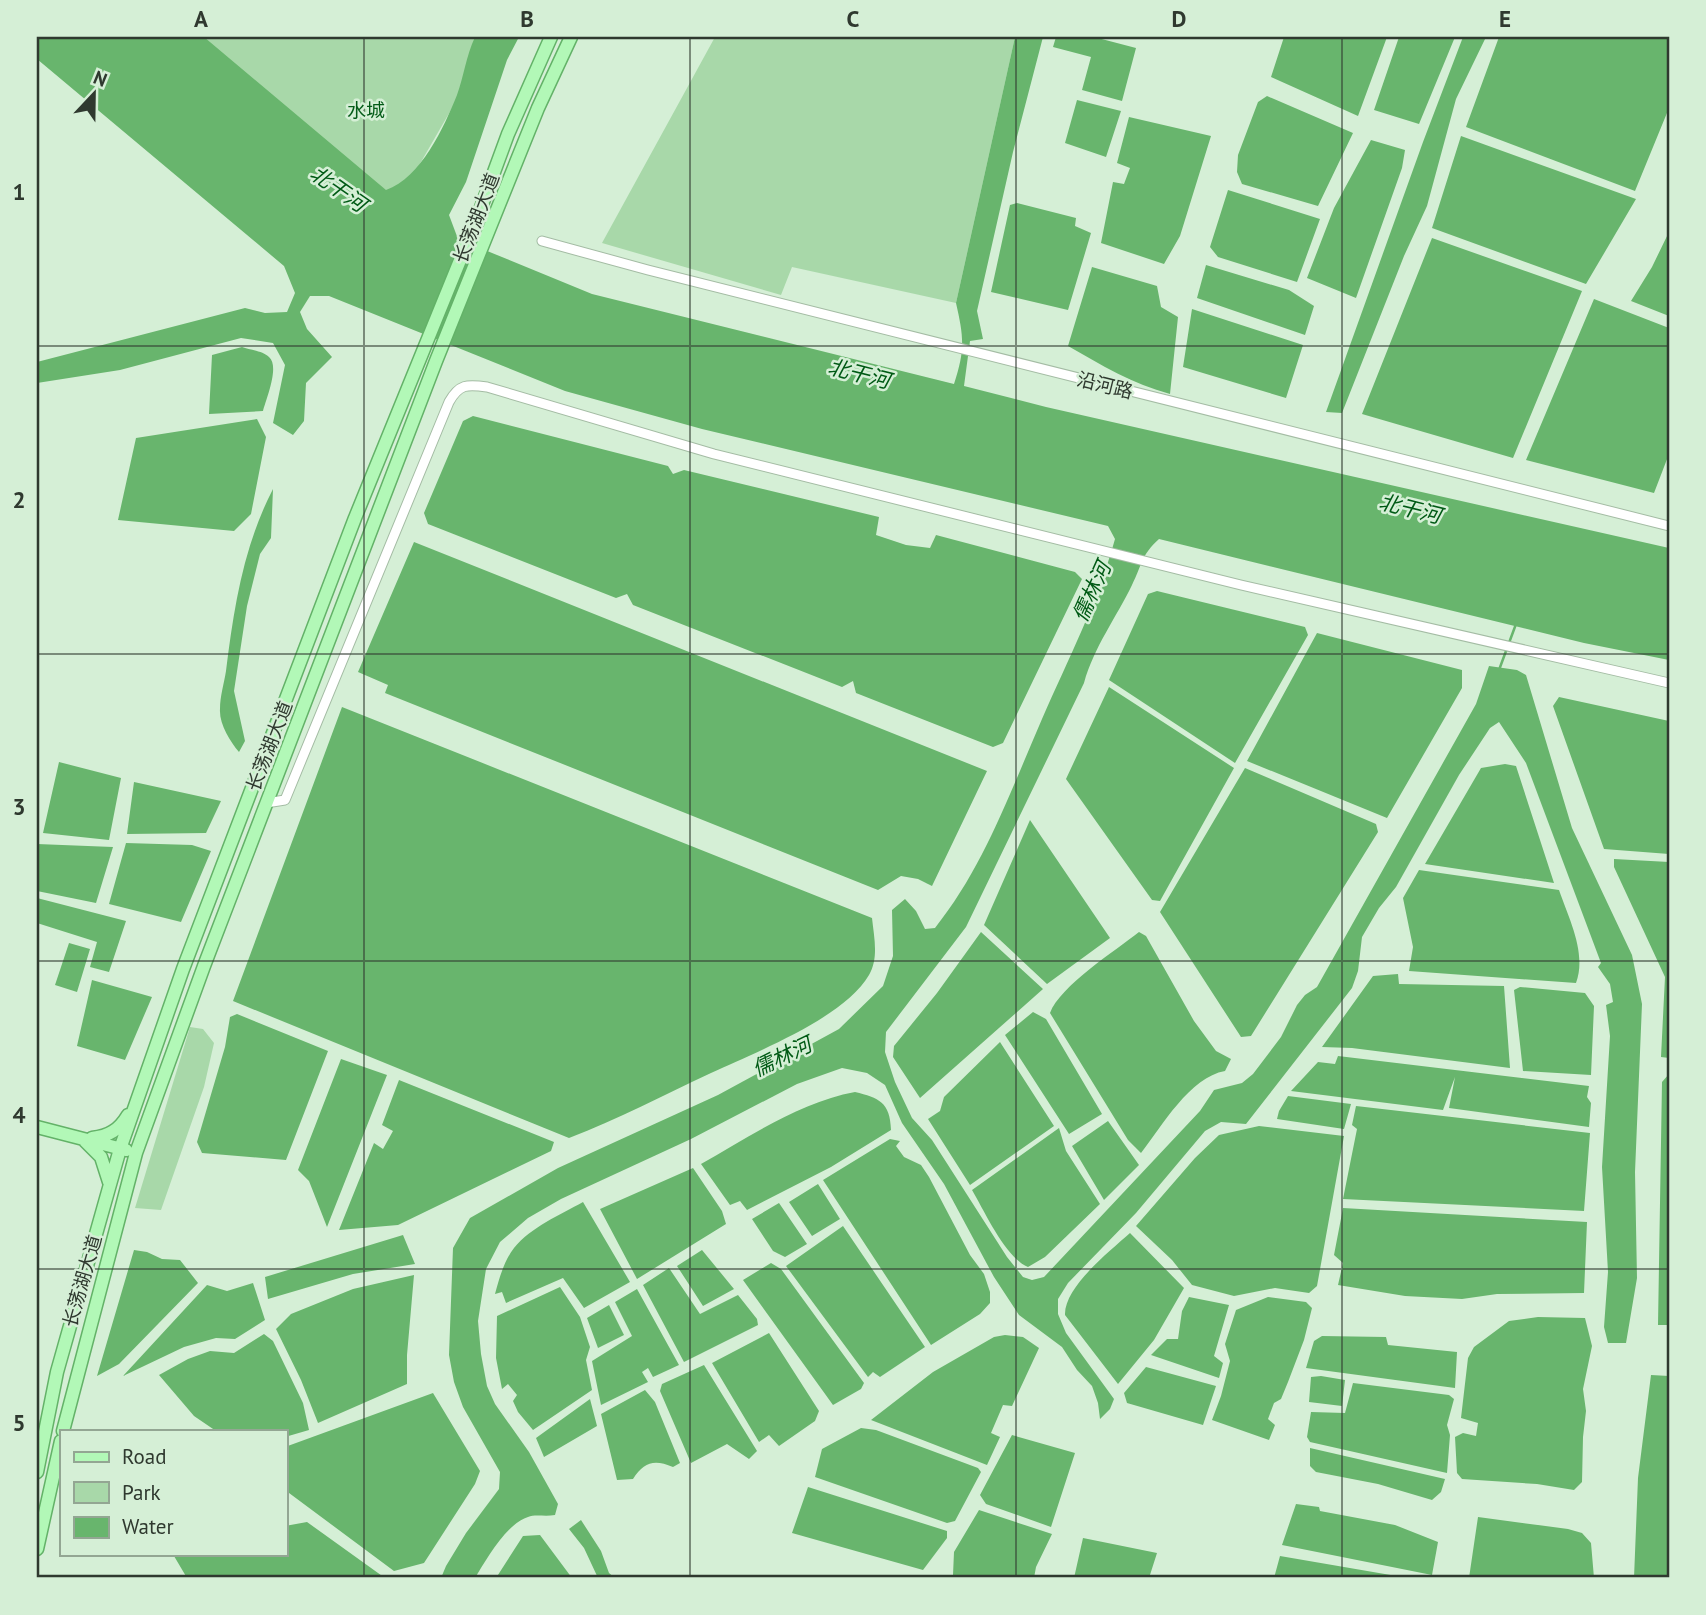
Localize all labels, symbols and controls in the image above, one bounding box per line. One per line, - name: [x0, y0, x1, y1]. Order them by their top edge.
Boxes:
- text: A: [194, 4, 208, 33]
- text: B: [520, 4, 534, 33]
- text: C: [847, 4, 860, 33]
- text: D: [1172, 4, 1186, 33]
- text: E: [1499, 4, 1511, 33]
- north arrow: [60, 60, 130, 130]
- text: N: [90, 65, 111, 92]
- park label: 水城: [347, 98, 385, 122]
- water label: 北干河: [305, 159, 375, 220]
- street label: 长荡湖大道: [448, 169, 504, 267]
- text: 1: [12, 177, 26, 206]
- water label: 北干河: [825, 353, 897, 395]
- street label: 沿河路: [1074, 366, 1136, 404]
- text: 2: [12, 485, 26, 514]
- water label: 北干河: [1376, 488, 1448, 530]
- water label: 儒林河: [1066, 554, 1118, 626]
- street label: 长荡湖大道: [241, 697, 297, 795]
- text: 3: [12, 792, 26, 821]
- water label: 儒林河: [748, 1029, 820, 1082]
- text: 4: [12, 1100, 26, 1129]
- street label: 长荡湖大道: [57, 1232, 107, 1330]
- text: 5: [12, 1408, 26, 1437]
- legend: [60, 1430, 287, 1556]
- text: Road: [122, 1443, 166, 1470]
- text: Park: [122, 1479, 161, 1506]
- text: Water: [122, 1513, 174, 1540]

